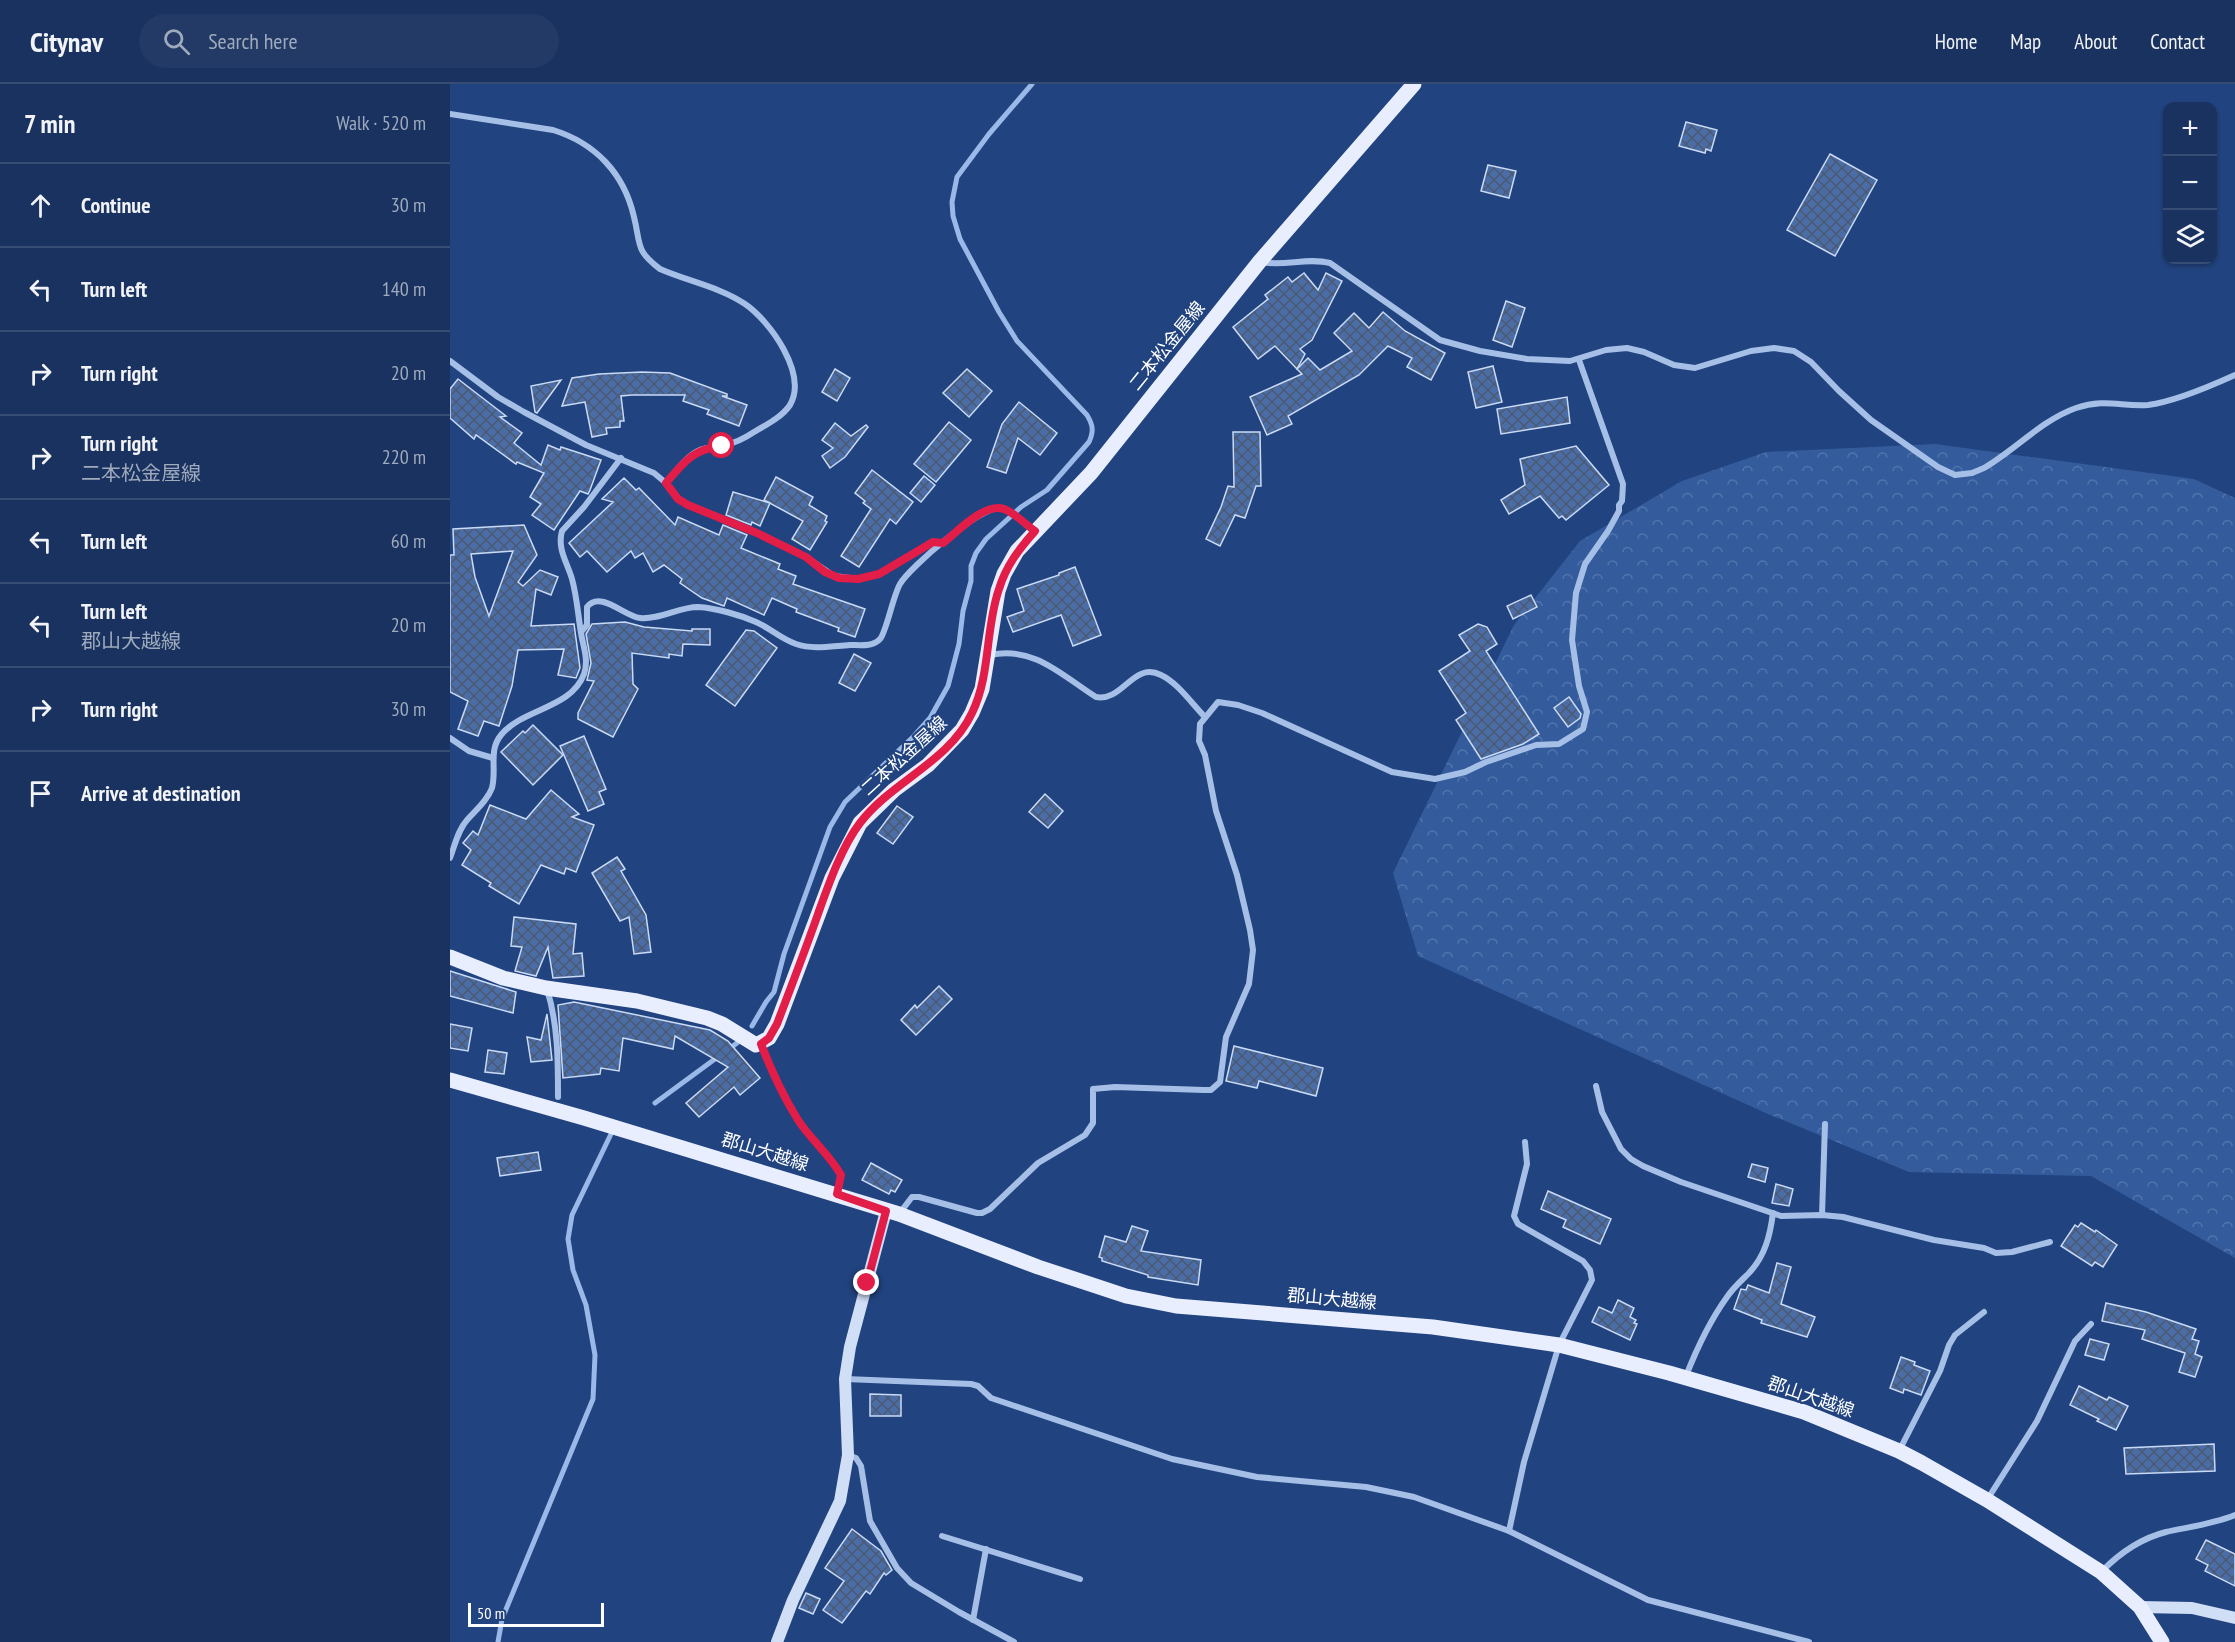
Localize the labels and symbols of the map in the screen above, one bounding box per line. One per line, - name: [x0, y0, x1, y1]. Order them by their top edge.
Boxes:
- street label: 二本松金屋線: [1124, 296, 1210, 395]
- route start: [708, 432, 734, 458]
- street label: 二本松金屋線: [856, 711, 951, 800]
- street label: 郡山大越線: [719, 1127, 812, 1176]
- route end: [853, 1269, 879, 1295]
- street label: 郡山大越線: [1286, 1283, 1378, 1314]
- street label: 郡山大越線: [1765, 1371, 1857, 1422]
- scale bar: [468, 1600, 604, 1628]

